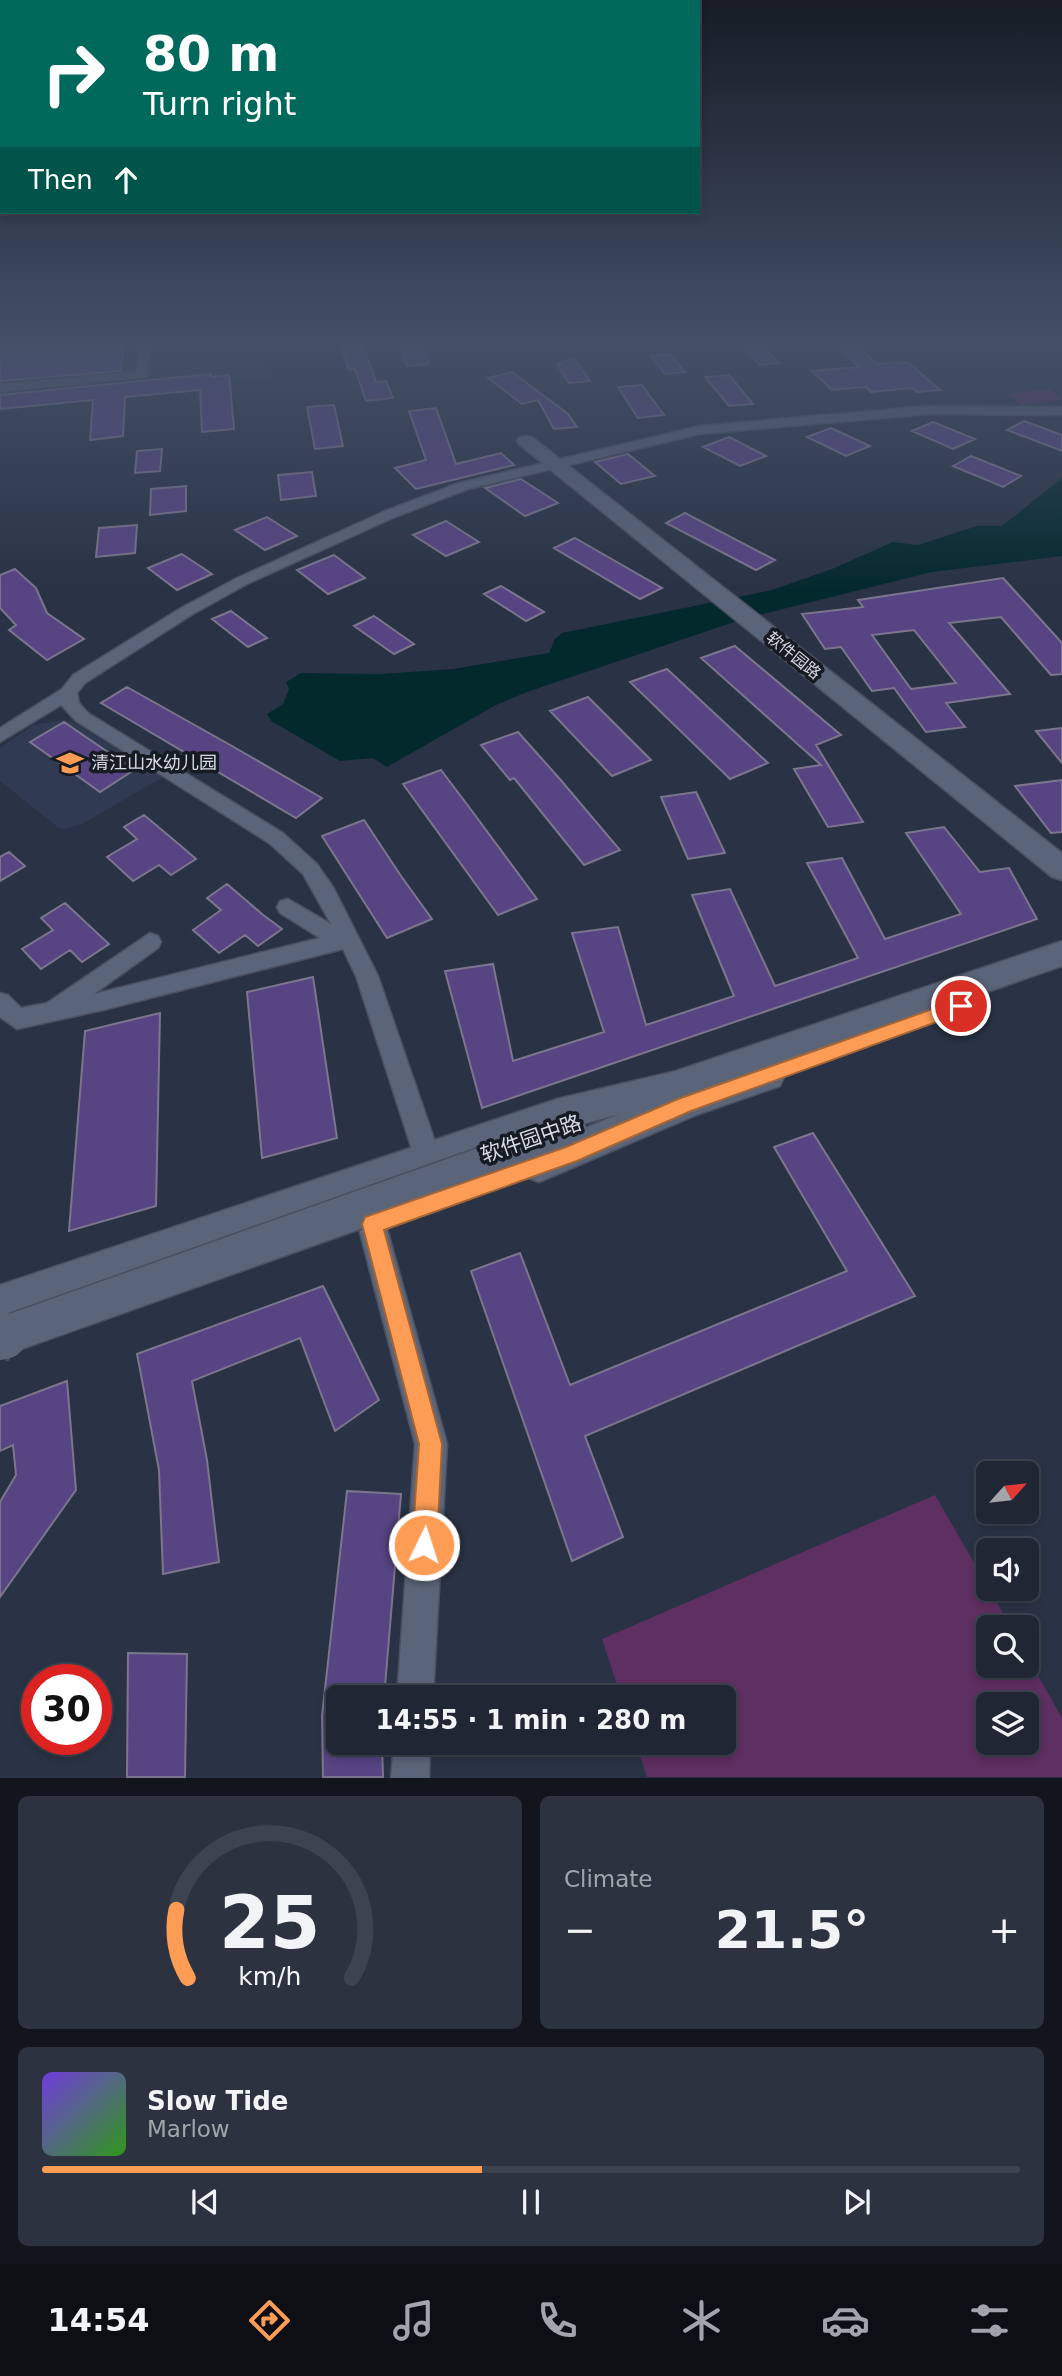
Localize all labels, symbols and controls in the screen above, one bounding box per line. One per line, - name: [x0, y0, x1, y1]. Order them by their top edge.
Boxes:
- text: 80 m: [143, 26, 279, 83]
- icon: right: [28, 28, 119, 119]
- text: Turn right: [143, 85, 296, 123]
- icon: ahead: [107, 161, 145, 199]
- text: Then: [28, 165, 93, 195]
- street label: 软件园路: [763, 628, 825, 683]
- school or university icon: 清江山水幼儿园: [55, 748, 85, 778]
- place label: 清江山水幼儿园: [91, 752, 217, 773]
- pin: [931, 976, 991, 1036]
- icon: arrive: [942, 987, 980, 1025]
- street label: 软件园中路: [477, 1111, 585, 1167]
- north arrow: [976, 1461, 1040, 1524]
- map controls: [976, 1461, 1039, 1755]
- position arrow: [387, 1508, 461, 1582]
- button: sound: [976, 1538, 1039, 1601]
- button: search: [976, 1615, 1039, 1678]
- speed limit sign: 30: [21, 1664, 112, 1755]
- button: layers: [976, 1692, 1039, 1755]
- text: 14:55 · 1 min · 280 m: [376, 1705, 686, 1735]
- text: Climate: [564, 1866, 653, 1892]
- text: 25: [219, 1881, 321, 1966]
- text: 21.5°: [715, 1900, 869, 1960]
- text: −: [564, 1908, 596, 1952]
- text: +: [988, 1908, 1020, 1952]
- text: km/h: [238, 1962, 302, 1991]
- text: Slow Tide: [147, 2086, 288, 2116]
- text: Marlow: [147, 2116, 230, 2142]
- icon: previous: [186, 2183, 224, 2221]
- icon: pause: [512, 2183, 550, 2221]
- icon: next: [838, 2183, 876, 2221]
- icon: directions: [245, 2296, 294, 2345]
- icon: music: [389, 2296, 438, 2345]
- icon: phone: [533, 2296, 582, 2345]
- icon: climate: [677, 2296, 726, 2345]
- icon: car: [821, 2296, 870, 2345]
- icon: filters: [965, 2296, 1014, 2345]
- text: 14:54: [48, 2301, 149, 2339]

